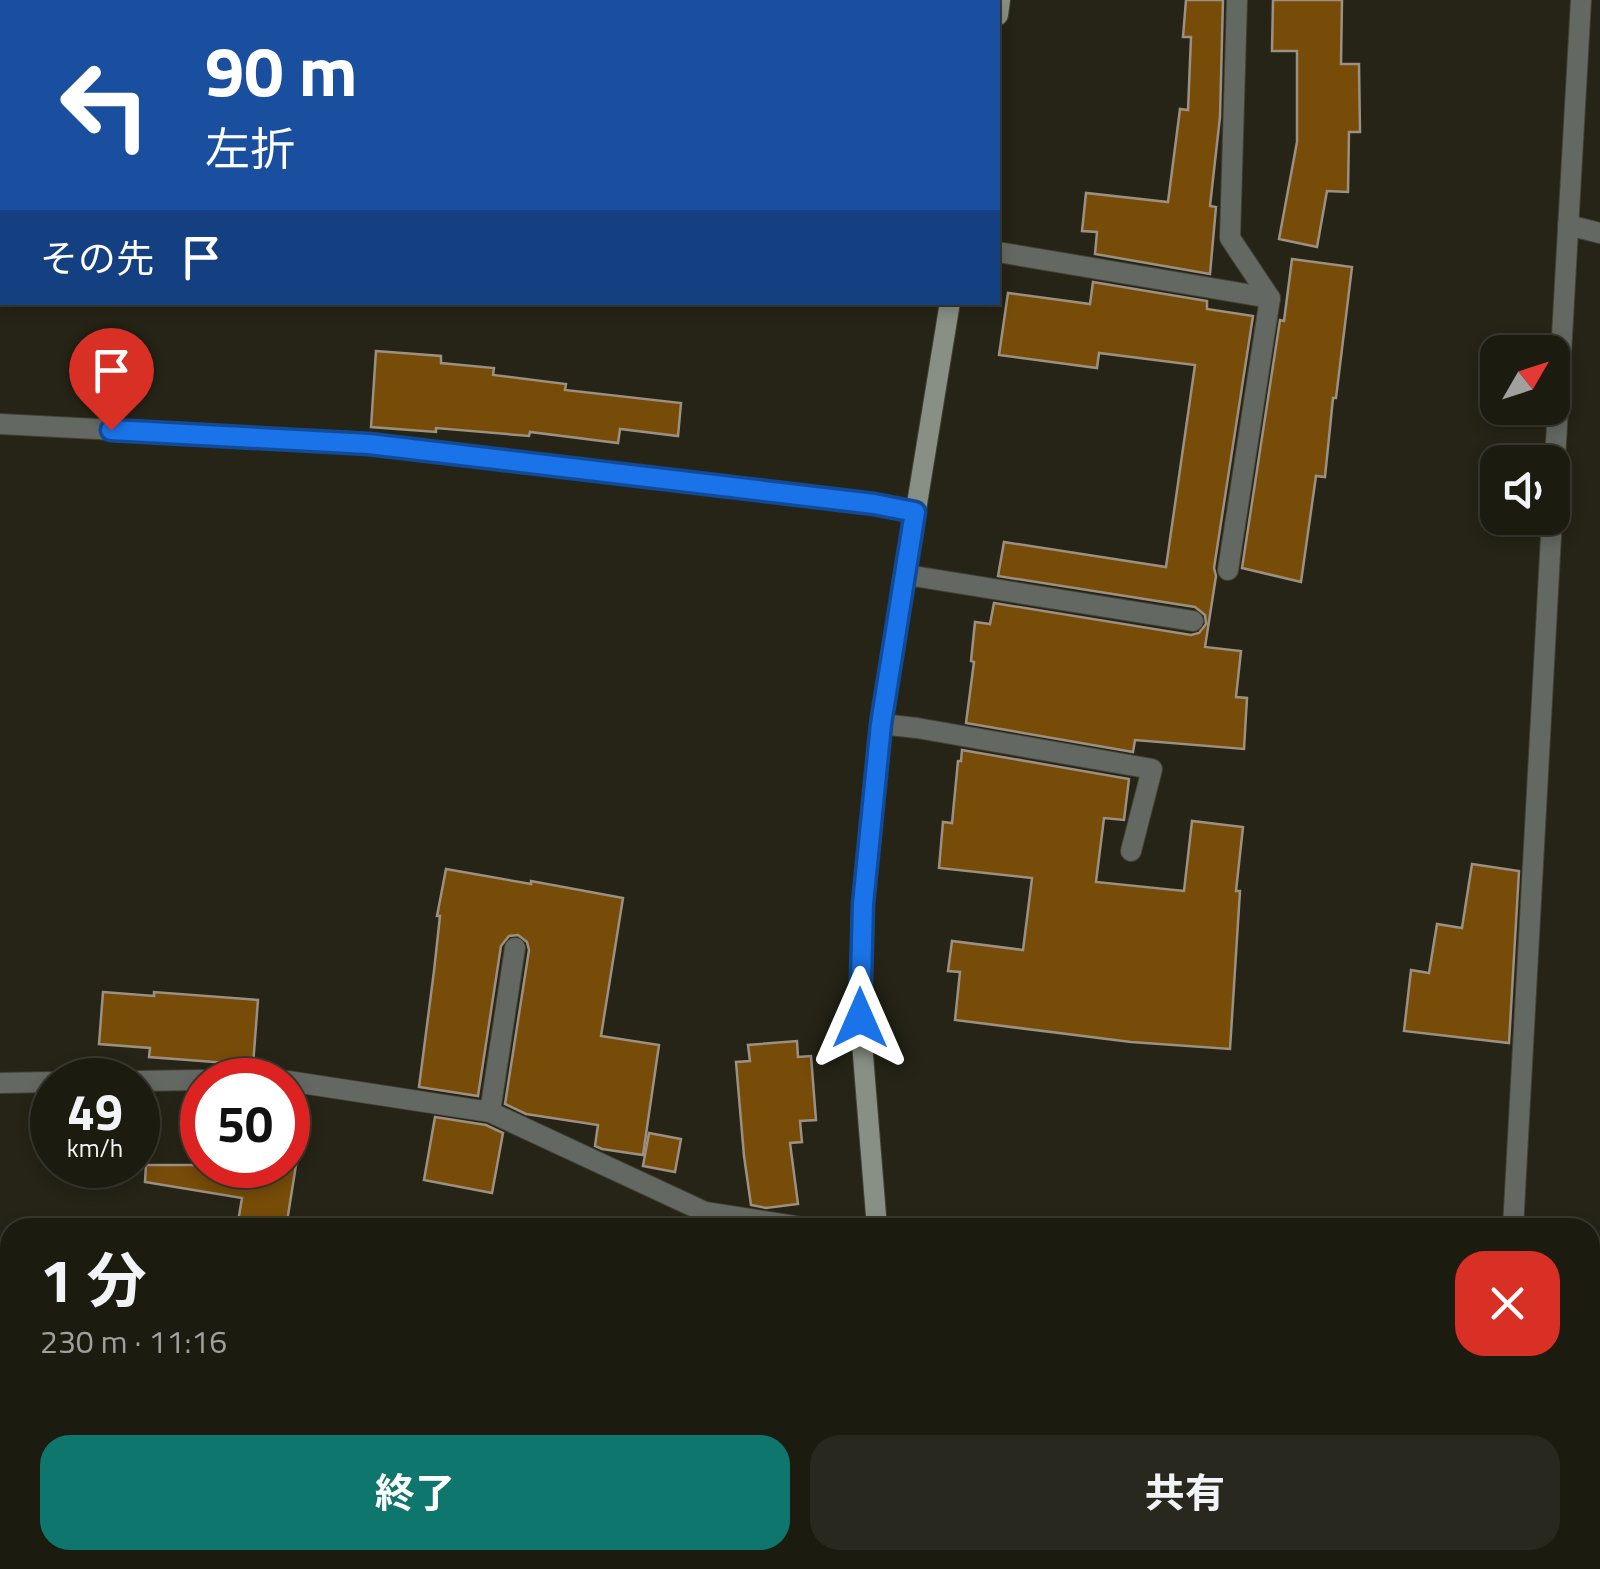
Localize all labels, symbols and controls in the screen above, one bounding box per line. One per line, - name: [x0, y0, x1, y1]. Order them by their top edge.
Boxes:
- text: 90 m: [205, 17, 358, 123]
- icon: left: [40, 40, 170, 170]
- text: 左折: [205, 114, 295, 182]
- text: その先: [40, 229, 154, 287]
- icon: arrive: [174, 230, 229, 285]
- pin: [69, 328, 154, 431]
- north arrow: [1480, 335, 1570, 425]
- map controls: [1480, 335, 1570, 535]
- icon: arrive: [84, 343, 139, 398]
- button: sound: [1480, 445, 1570, 535]
- position arrow: [808, 966, 912, 1070]
- speed limit sign: 50: [180, 1058, 310, 1188]
- text: 49: [67, 1073, 123, 1149]
- text: km/h: [67, 1129, 123, 1167]
- text: 1 分: [40, 1234, 147, 1325]
- button: close: [1455, 1251, 1560, 1356]
- text: 230 m · 11:16: [40, 1317, 227, 1365]
- button: 終了: [40, 1435, 790, 1550]
- button: 共有: [810, 1435, 1560, 1550]

